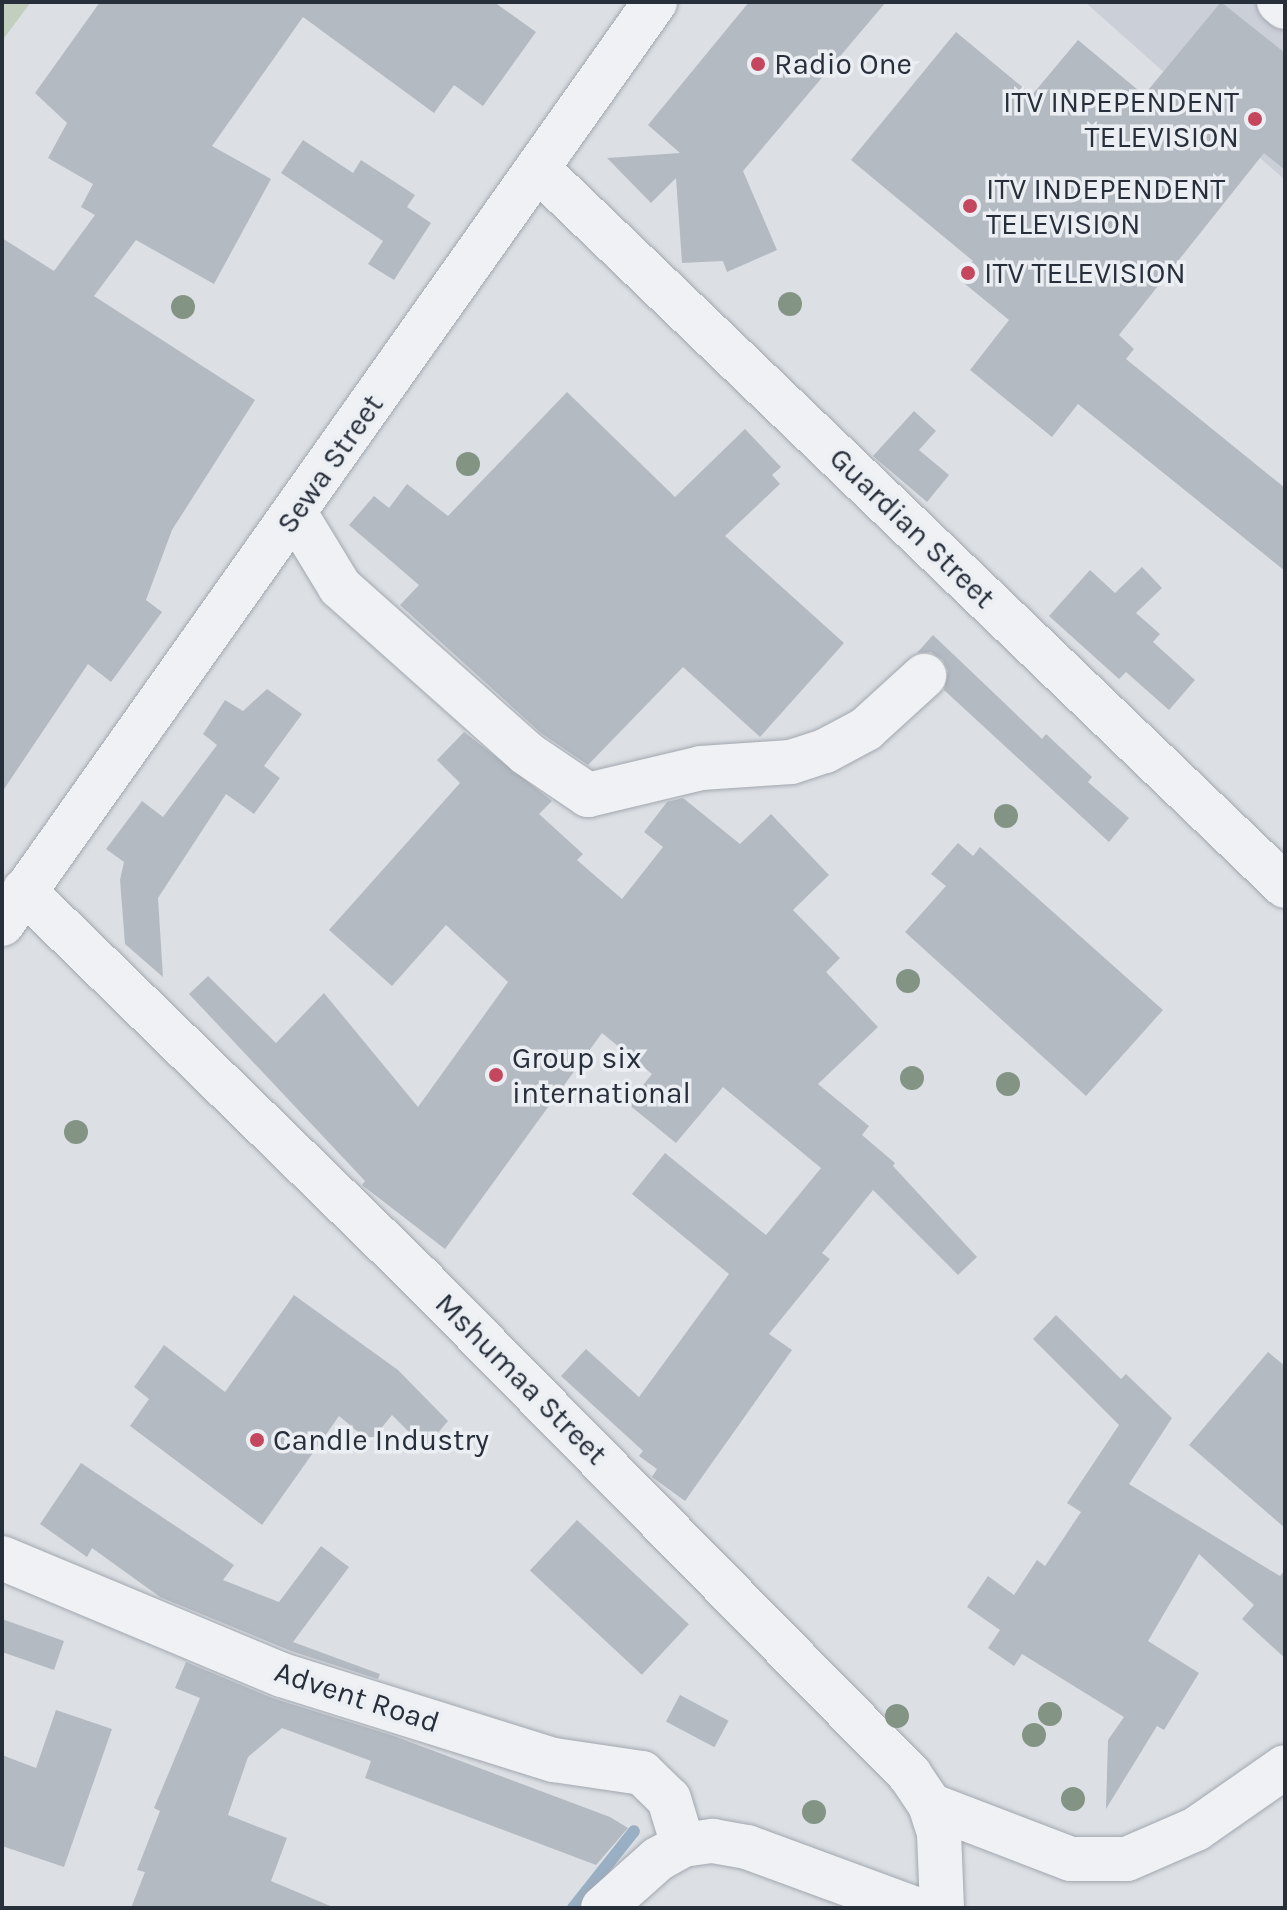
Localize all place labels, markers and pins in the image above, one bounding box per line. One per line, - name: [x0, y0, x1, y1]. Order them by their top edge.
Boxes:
- place label: Radio One: [774, 46, 912, 82]
- marker: Radio One: [749, 55, 767, 73]
- place label: ITV INPEPENDENT TELEVISION: [1003, 84, 1239, 154]
- marker: ITV INPEPENDENT TELEVISION: [1246, 110, 1264, 128]
- place label: ITV INDEPENDENT TELEVISION: [986, 171, 1225, 242]
- marker: ITV INDEPENDENT TELEVISION: [961, 197, 979, 215]
- place label: ITV TELEVISION: [984, 255, 1186, 291]
- marker: ITV TELEVISION: [959, 264, 977, 282]
- place label: Group six international: [512, 1040, 691, 1110]
- marker: Group six international: [487, 1066, 505, 1084]
- place label: Candle Industry: [273, 1422, 489, 1458]
- marker: Candle Industry: [248, 1431, 266, 1449]

